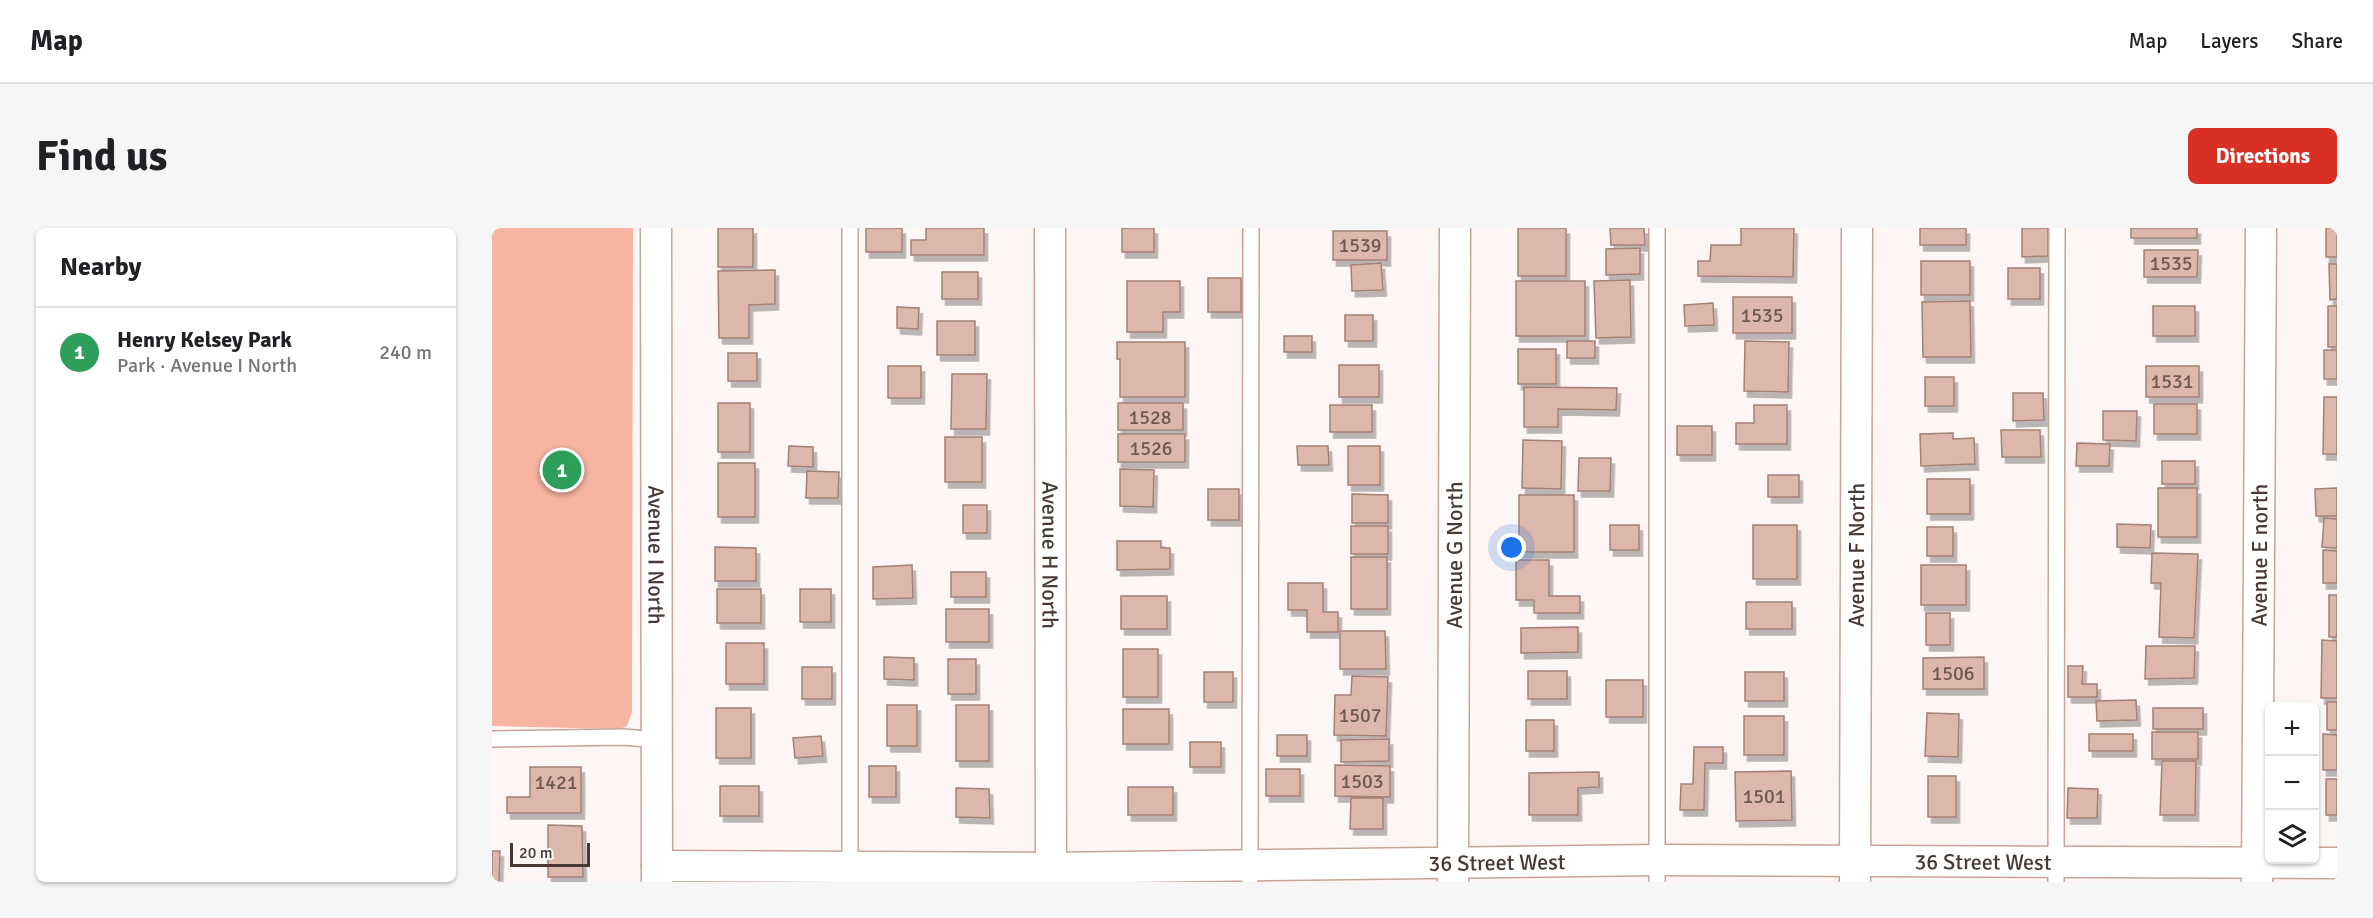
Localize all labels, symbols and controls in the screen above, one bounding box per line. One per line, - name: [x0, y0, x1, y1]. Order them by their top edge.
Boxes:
- text: Map: [30, 24, 83, 58]
- text: Map: [2129, 28, 2167, 54]
- text: Layers: [2200, 28, 2258, 54]
- text: Share: [2291, 28, 2343, 54]
- button: Directions: [2188, 128, 2337, 184]
- text: Find us: [36, 131, 167, 182]
- house number: 1539: [1338, 233, 1382, 258]
- text: Nearby: [60, 251, 141, 283]
- house number: 1535: [2149, 251, 2193, 276]
- house number: 1535: [1740, 303, 1784, 328]
- text: Henry Kelsey Park: [117, 326, 292, 353]
- text: 1: [74, 340, 85, 365]
- text: 240 m: [379, 340, 432, 365]
- text: Park · Avenue I North: [117, 353, 297, 378]
- house number: 1531: [2150, 369, 2194, 394]
- house number: 1528: [1128, 405, 1172, 430]
- house number: 1526: [1129, 436, 1173, 461]
- pin: 1: [542, 448, 582, 492]
- street label: Avenue H North: [1037, 481, 1064, 629]
- street label: Avenue G North: [1440, 481, 1468, 629]
- street label: Avenue F North: [1842, 483, 1870, 627]
- street label: Avenue E north: [2245, 484, 2273, 626]
- street label: Avenue I North: [643, 485, 670, 625]
- your location: [1497, 533, 1526, 562]
- house number: 1506: [1931, 661, 1975, 686]
- map controls: [2265, 702, 2319, 864]
- button: +: [2265, 702, 2319, 756]
- house number: 1507: [1338, 703, 1382, 728]
- button: −: [2265, 756, 2319, 810]
- house number: 1503: [1340, 769, 1384, 794]
- house number: 1421: [534, 770, 578, 795]
- house number: 1501: [1742, 784, 1786, 809]
- button: layers: [2265, 810, 2319, 864]
- scale bar: [510, 840, 590, 868]
- text: 20 m: [519, 843, 553, 863]
- street label: 36 Street West: [1428, 848, 1566, 877]
- street label: 36 Street West: [1914, 848, 2052, 875]

